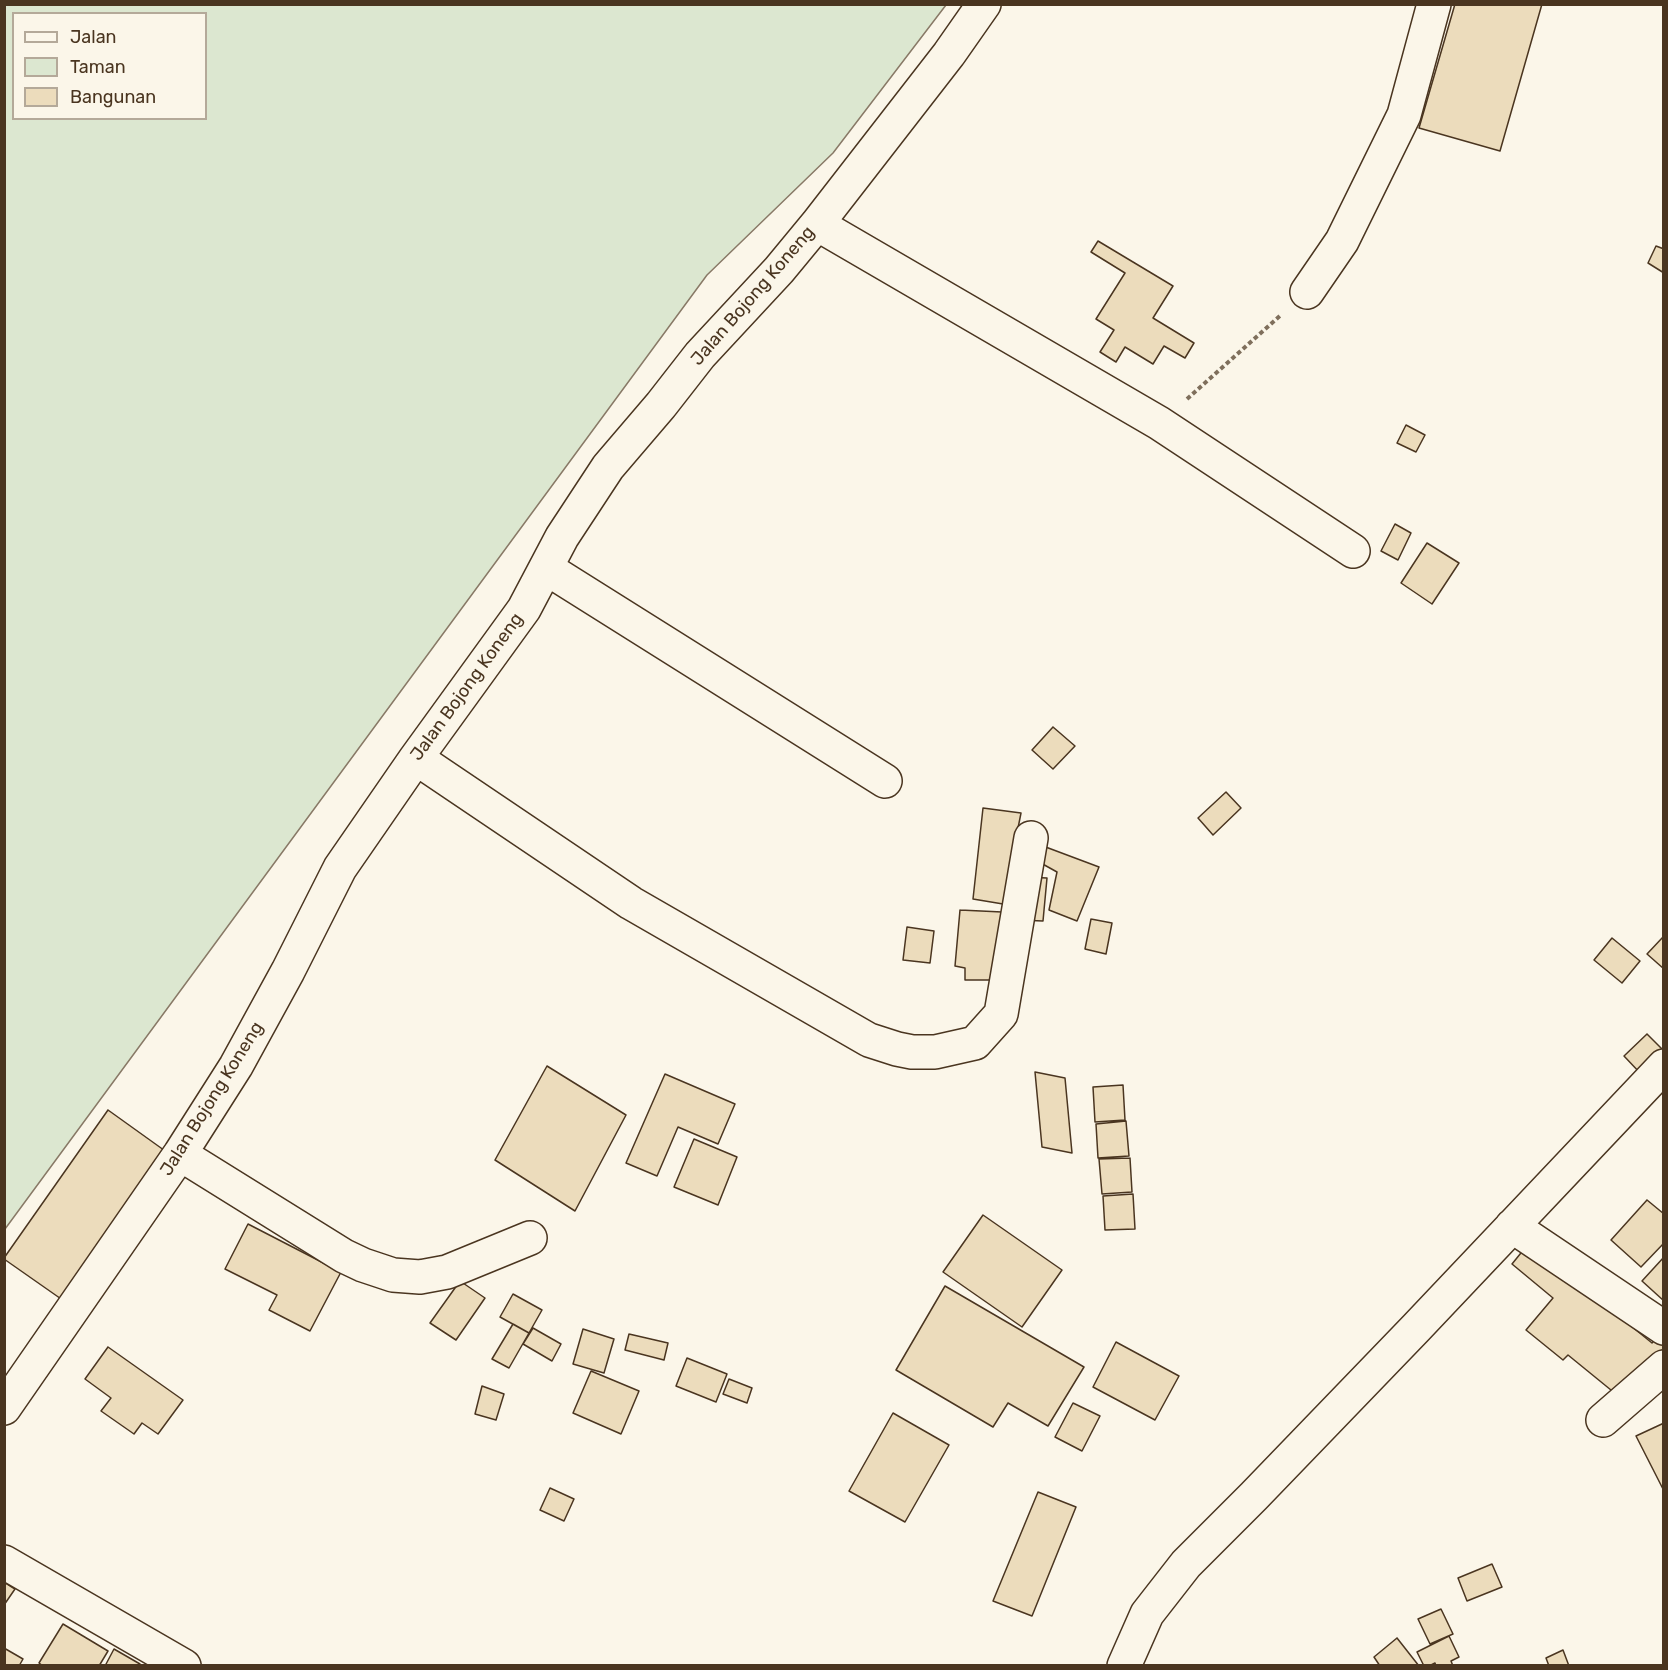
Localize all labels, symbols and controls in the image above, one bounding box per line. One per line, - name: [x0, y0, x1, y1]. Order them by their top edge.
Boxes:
- legend: [12, 12, 207, 120]
- text: Jalan: [70, 26, 117, 48]
- text: Taman: [70, 56, 126, 78]
- text: Bangunan: [70, 86, 156, 108]
- street label: Jalan Bojong Koneng: [687, 222, 819, 370]
- street label: Jalan Bojong Koneng: [406, 609, 528, 765]
- street label: Jalan Bojong Koneng: [156, 1018, 268, 1180]

